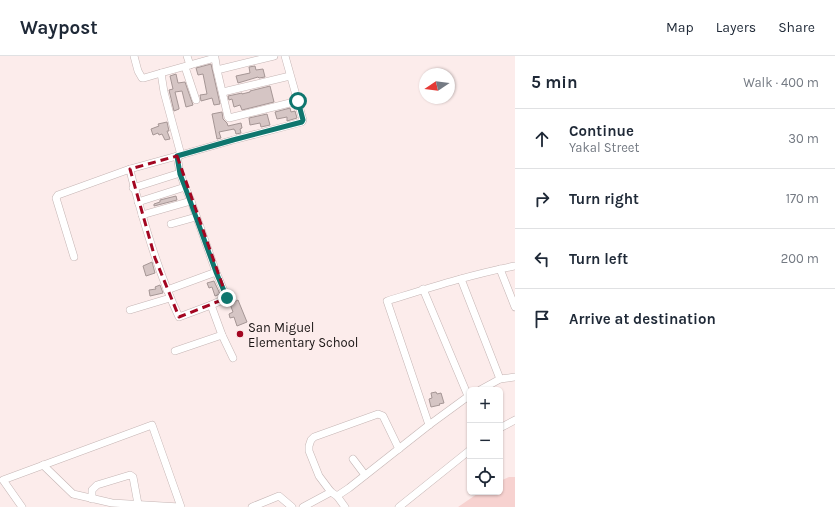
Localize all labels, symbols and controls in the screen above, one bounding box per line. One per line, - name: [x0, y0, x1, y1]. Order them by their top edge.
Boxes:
- text: Waypost: [20, 17, 98, 39]
- text: Map: [666, 19, 694, 36]
- text: Layers: [716, 19, 756, 36]
- text: Share: [778, 19, 815, 36]
- north arrow: [419, 68, 455, 104]
- text: 5 min: [531, 72, 578, 92]
- text: Walk · 400 m: [743, 75, 819, 90]
- route start: [289, 92, 307, 110]
- text: Continue: [569, 122, 634, 140]
- icon: ahead: [531, 128, 553, 150]
- text: 30 m: [788, 131, 819, 146]
- text: Yakal Street: [569, 140, 639, 155]
- icon: right: [531, 188, 553, 210]
- text: Turn right: [569, 190, 639, 208]
- text: 170 m: [786, 191, 819, 206]
- icon: left: [531, 248, 553, 270]
- text: Turn left: [569, 250, 628, 268]
- text: 200 m: [781, 251, 819, 266]
- route end: [218, 289, 236, 307]
- icon: arrive: [531, 308, 553, 330]
- text: Arrive at destination: [569, 310, 716, 328]
- place label: San Miguel Elementary School: [248, 320, 358, 350]
- marker: San Miguel Elementary School: [235, 329, 245, 339]
- map controls: [467, 387, 503, 495]
- button: +: [467, 387, 503, 423]
- button: −: [467, 423, 503, 459]
- button: locate: [467, 459, 503, 495]

